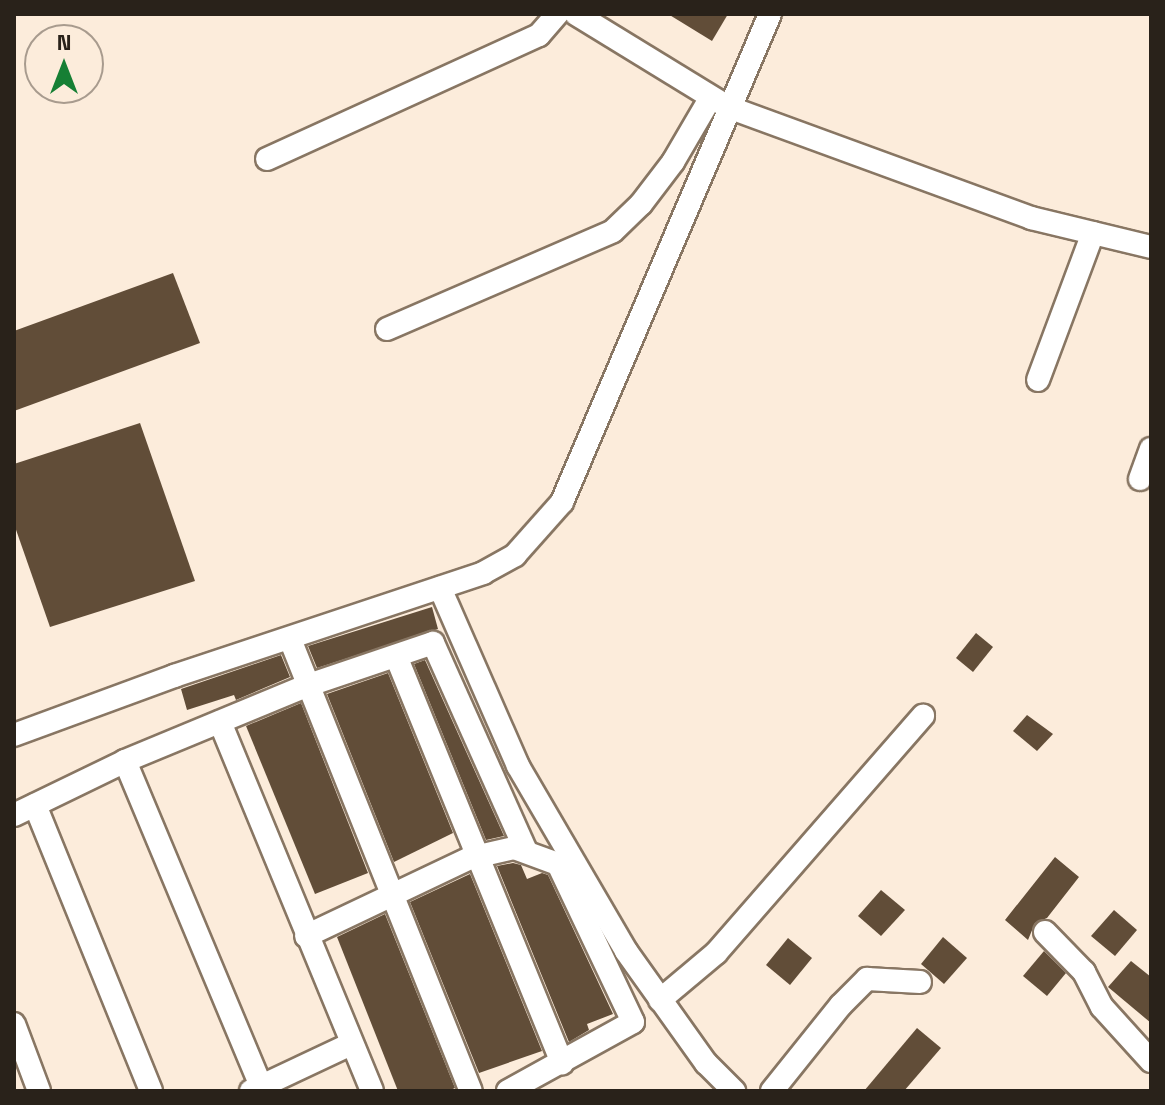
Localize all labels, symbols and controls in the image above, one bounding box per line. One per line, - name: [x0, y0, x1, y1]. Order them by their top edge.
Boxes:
- north arrow: [24, 24, 104, 104]
- text: N: [57, 28, 71, 56]

